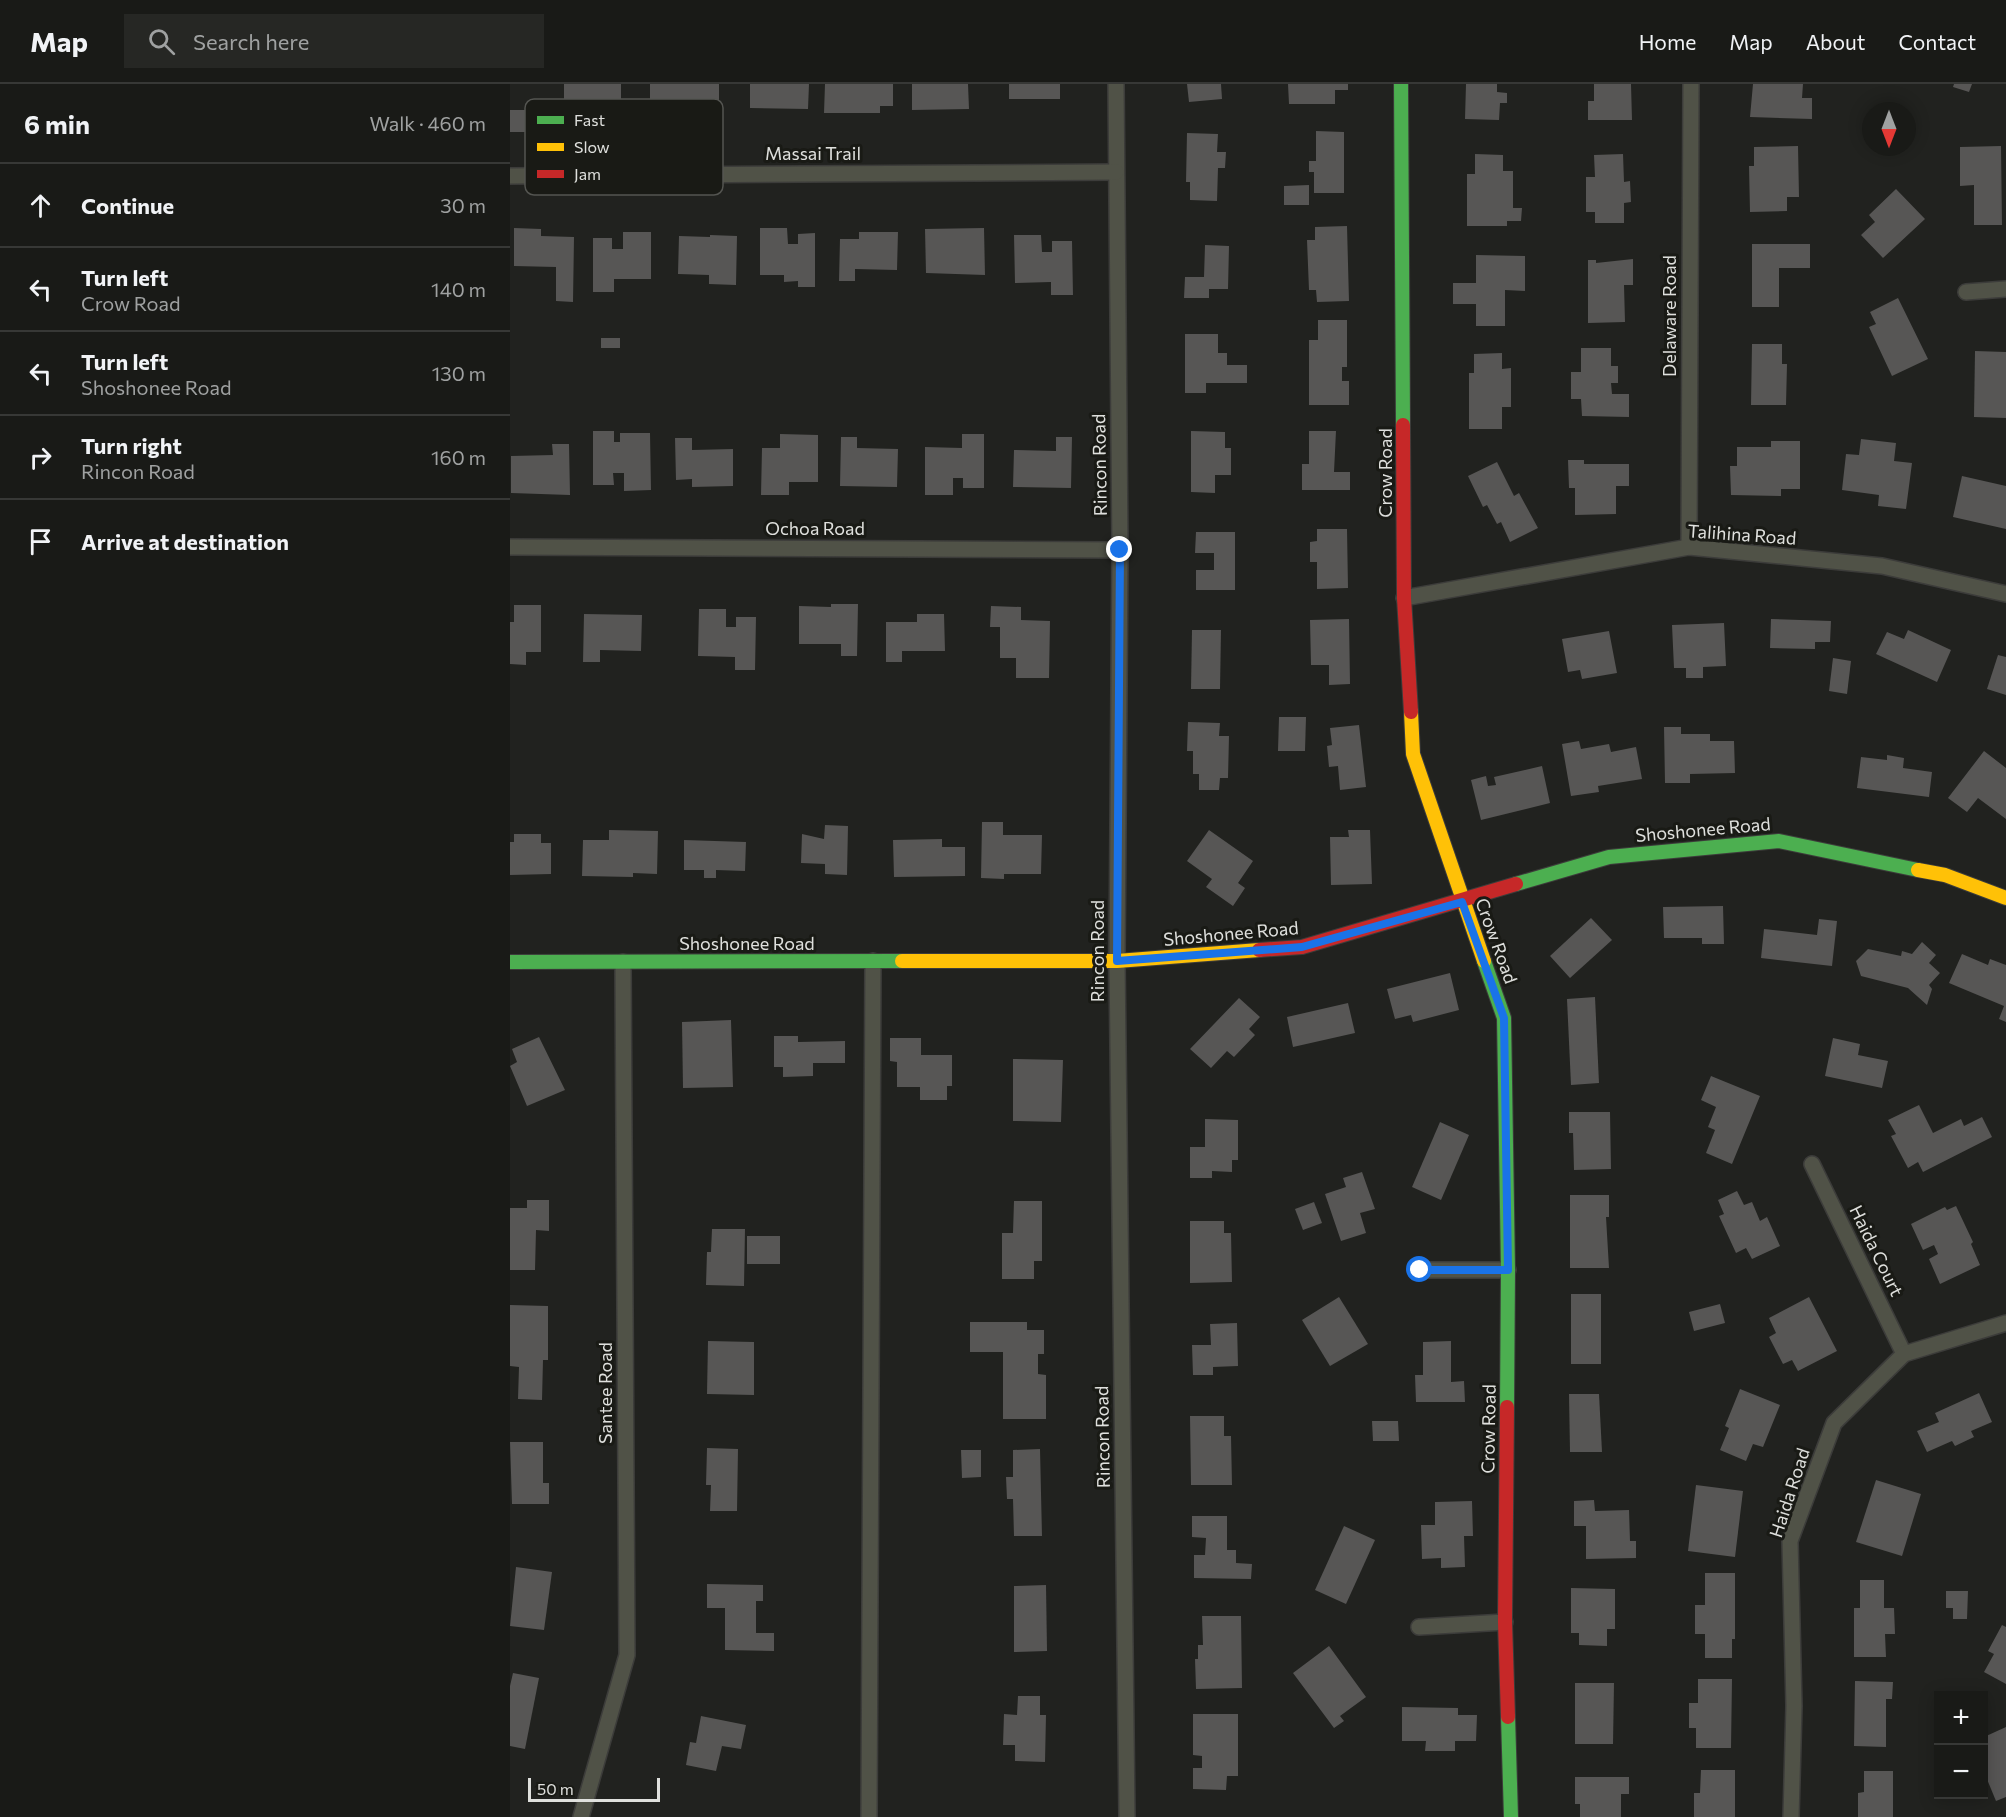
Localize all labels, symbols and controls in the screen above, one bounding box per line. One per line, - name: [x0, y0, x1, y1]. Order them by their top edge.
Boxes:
- search box: [124, 14, 544, 68]
- text: Map: [30, 24, 88, 58]
- icon: search: [145, 25, 178, 58]
- text: Search here: [193, 28, 309, 55]
- text: Home: [1639, 29, 1696, 54]
- text: Map: [1729, 29, 1773, 54]
- text: About: [1806, 29, 1865, 54]
- text: Contact: [1898, 29, 1976, 54]
- legend: [525, 99, 723, 195]
- north arrow: [1862, 102, 1916, 156]
- text: 6 min: [24, 108, 90, 139]
- text: Fast: [574, 110, 605, 129]
- text: Walk · 460 m: [369, 111, 486, 135]
- text: Slow: [574, 137, 610, 156]
- street label: Massai Trail: [765, 142, 861, 164]
- text: Jam: [574, 164, 601, 183]
- icon: ahead: [24, 189, 57, 222]
- text: Continue: [81, 192, 174, 219]
- text: 30 m: [440, 193, 486, 217]
- street label: Delaware Road: [1658, 255, 1680, 377]
- text: Turn left: [81, 264, 168, 291]
- icon: left: [24, 273, 57, 306]
- text: 140 m: [431, 277, 486, 301]
- text: Crow Road: [81, 291, 181, 315]
- text: Turn left: [81, 348, 168, 375]
- icon: left: [24, 357, 57, 390]
- text: 130 m: [432, 361, 486, 385]
- text: Shoshonee Road: [81, 375, 232, 399]
- street label: Rincon Road: [1087, 414, 1111, 516]
- street label: Crow Road: [1374, 428, 1396, 518]
- text: Turn right: [81, 432, 182, 459]
- icon: right: [24, 441, 57, 474]
- text: 160 m: [431, 445, 486, 469]
- text: Rincon Road: [81, 459, 195, 483]
- street label: Ochoa Road: [765, 517, 865, 539]
- street label: Talihina Road: [1687, 519, 1797, 549]
- icon: arrive: [24, 525, 57, 558]
- text: Arrive at destination: [81, 528, 289, 555]
- route end: [1106, 536, 1132, 562]
- street label: Shoshonee Road: [1634, 812, 1771, 846]
- street label: Crow Road: [1471, 895, 1523, 986]
- street label: Rincon Road: [1086, 900, 1108, 1002]
- street label: Shoshonee Road: [1162, 916, 1299, 950]
- street label: Shoshonee Road: [679, 932, 815, 954]
- street label: Haida Court: [1845, 1201, 1908, 1300]
- route start: [1406, 1256, 1432, 1282]
- street label: Santee Road: [594, 1342, 616, 1444]
- street label: Crow Road: [1476, 1384, 1500, 1474]
- street label: Rincon Road: [1090, 1386, 1114, 1488]
- street label: Haida Road: [1764, 1445, 1814, 1540]
- map controls: [1934, 1691, 1988, 1799]
- button: +: [1934, 1691, 1988, 1745]
- button: −: [1934, 1745, 1988, 1799]
- scale bar: [528, 1775, 660, 1802]
- text: 50 m: [537, 1779, 574, 1798]

